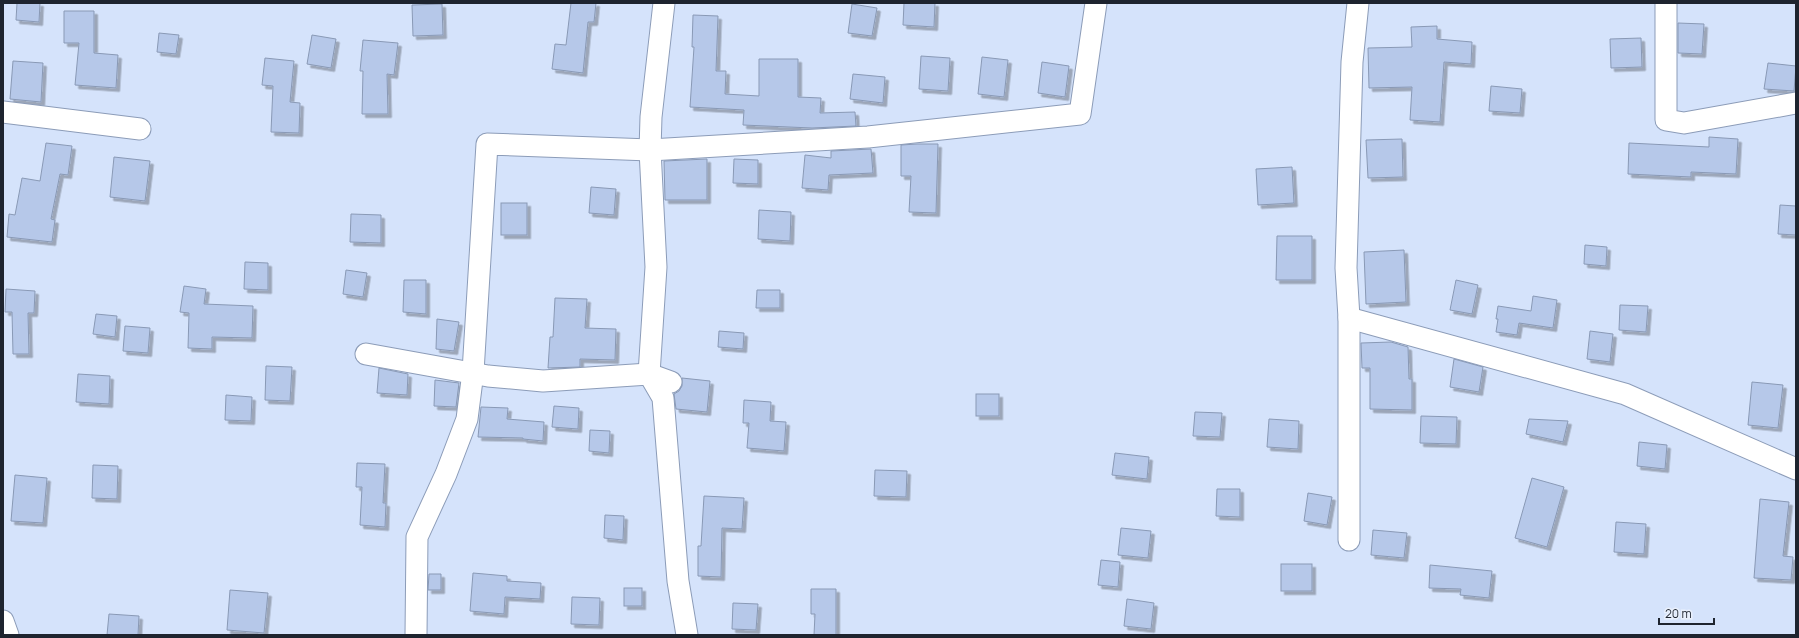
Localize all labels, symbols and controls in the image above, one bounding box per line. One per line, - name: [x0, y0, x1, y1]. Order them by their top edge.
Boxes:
- scale bar: [1659, 600, 1714, 626]
- text: 20 m: [1665, 605, 1692, 622]

